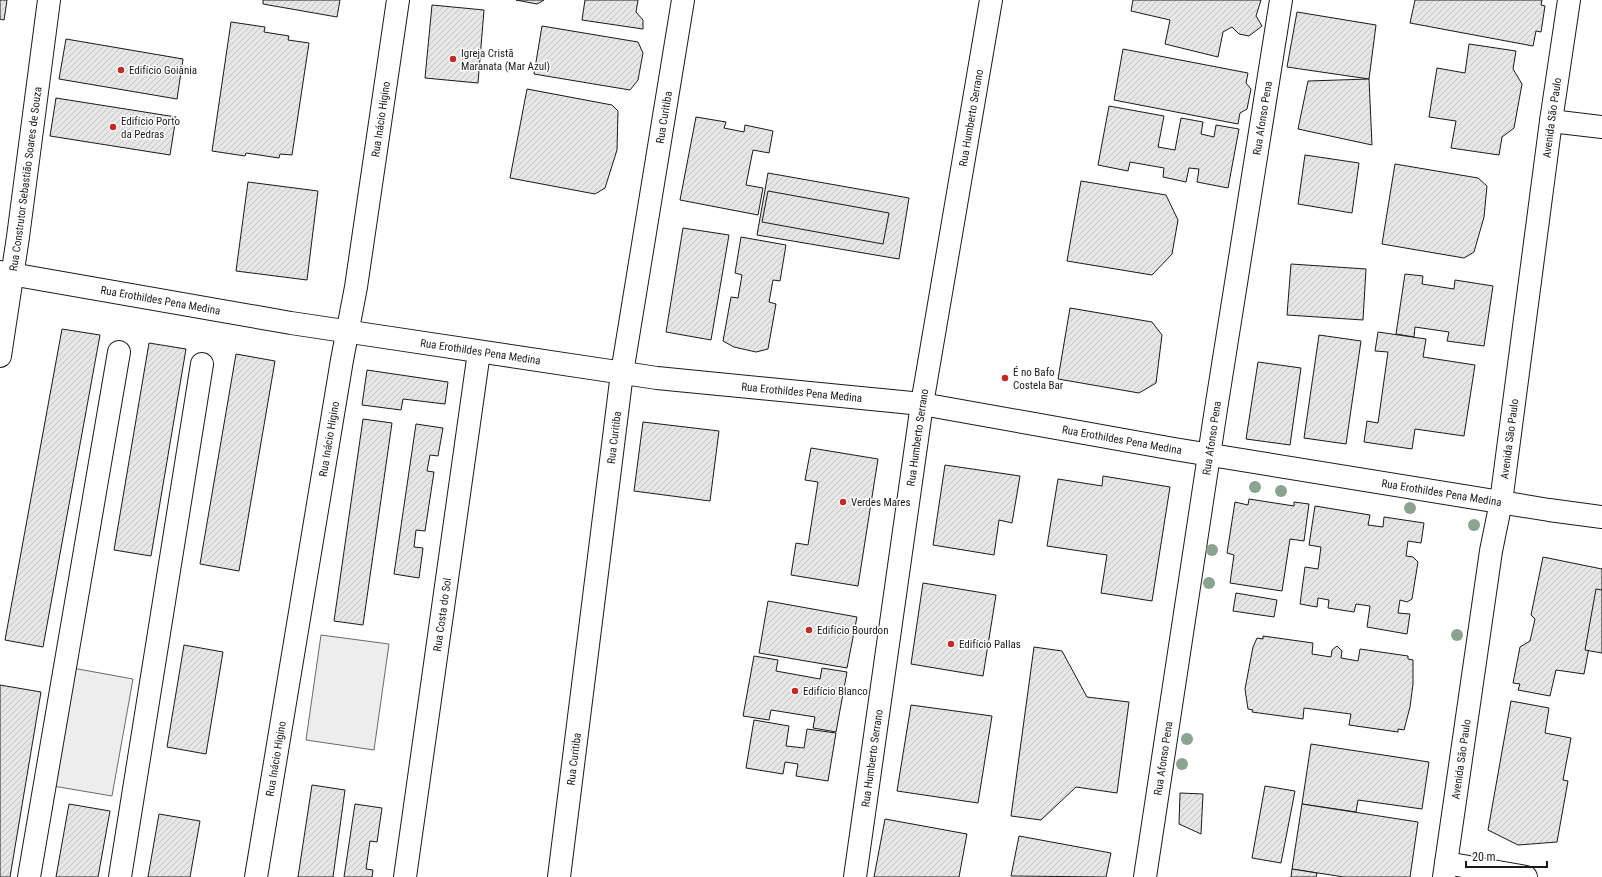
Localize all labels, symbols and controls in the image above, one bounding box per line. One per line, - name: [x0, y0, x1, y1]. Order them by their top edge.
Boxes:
- place label: Igreja Cristã Maranata (Mar Azul): [461, 47, 550, 73]
- marker: Igreja Cristã Maranata (Mar Azul): [448, 54, 458, 64]
- place label: Edifício Goiânia: [129, 64, 197, 77]
- marker: Edifício Goiânia: [116, 65, 126, 75]
- street label: Rua Humberto Serrano: [957, 68, 986, 168]
- street label: Avenida São Paulo: [1540, 76, 1564, 159]
- street label: Rua Inácio Higino: [369, 80, 393, 158]
- street label: Rua Afonso Pena: [1250, 80, 1275, 156]
- street label: Rua Construtor Sebastião Soares de Souza: [7, 86, 45, 272]
- street label: Rua Curitiba: [654, 90, 675, 145]
- place label: Edifício Porto da Pedras: [121, 115, 180, 141]
- marker: Edifício Porto da Pedras: [108, 122, 118, 132]
- street label: Rua Erothildes Pena Medina: [100, 284, 221, 318]
- street label: Rua Erothildes Pena Medina: [419, 337, 541, 367]
- place label: É no Bafo Costela Bar: [1013, 366, 1064, 392]
- marker: É no Bafo Costela Bar: [1000, 373, 1010, 383]
- street label: Rua Erothildes Pena Medina: [741, 380, 863, 405]
- street label: Rua Humberto Serrano: [904, 387, 932, 487]
- street label: Avenida São Paulo: [1498, 398, 1522, 480]
- street label: Rua Inácio Higino: [317, 400, 342, 478]
- street label: Rua Afonso Pena: [1200, 400, 1224, 476]
- street label: Rua Curitiba: [605, 410, 624, 465]
- street label: Rua Erothildes Pena Medina: [1061, 423, 1183, 457]
- street label: Rua Erothildes Pena Medina: [1381, 477, 1503, 509]
- place label: Verdes Mares: [851, 496, 911, 509]
- marker: Verdes Mares: [838, 497, 848, 507]
- street label: Rua Costa do Sol: [431, 577, 454, 652]
- place label: Edifício Bourdon: [817, 624, 888, 637]
- marker: Edifício Bourdon: [804, 625, 814, 635]
- place label: Edifício Pallas: [959, 638, 1021, 651]
- marker: Edifício Pallas: [946, 639, 956, 649]
- place label: Edifício Blanco: [803, 685, 868, 698]
- marker: Edifício Blanco: [790, 686, 800, 696]
- street label: Rua Humberto Serrano: [859, 708, 886, 808]
- street label: Avenida São Paulo: [1449, 718, 1474, 800]
- street label: Rua Inácio Higino: [264, 720, 289, 797]
- street label: Rua Afonso Pena: [1151, 721, 1176, 796]
- street label: Rua Curitiba: [565, 732, 584, 786]
- scale bar: [1466, 843, 1547, 869]
- text: 20 m: [1472, 850, 1496, 864]

